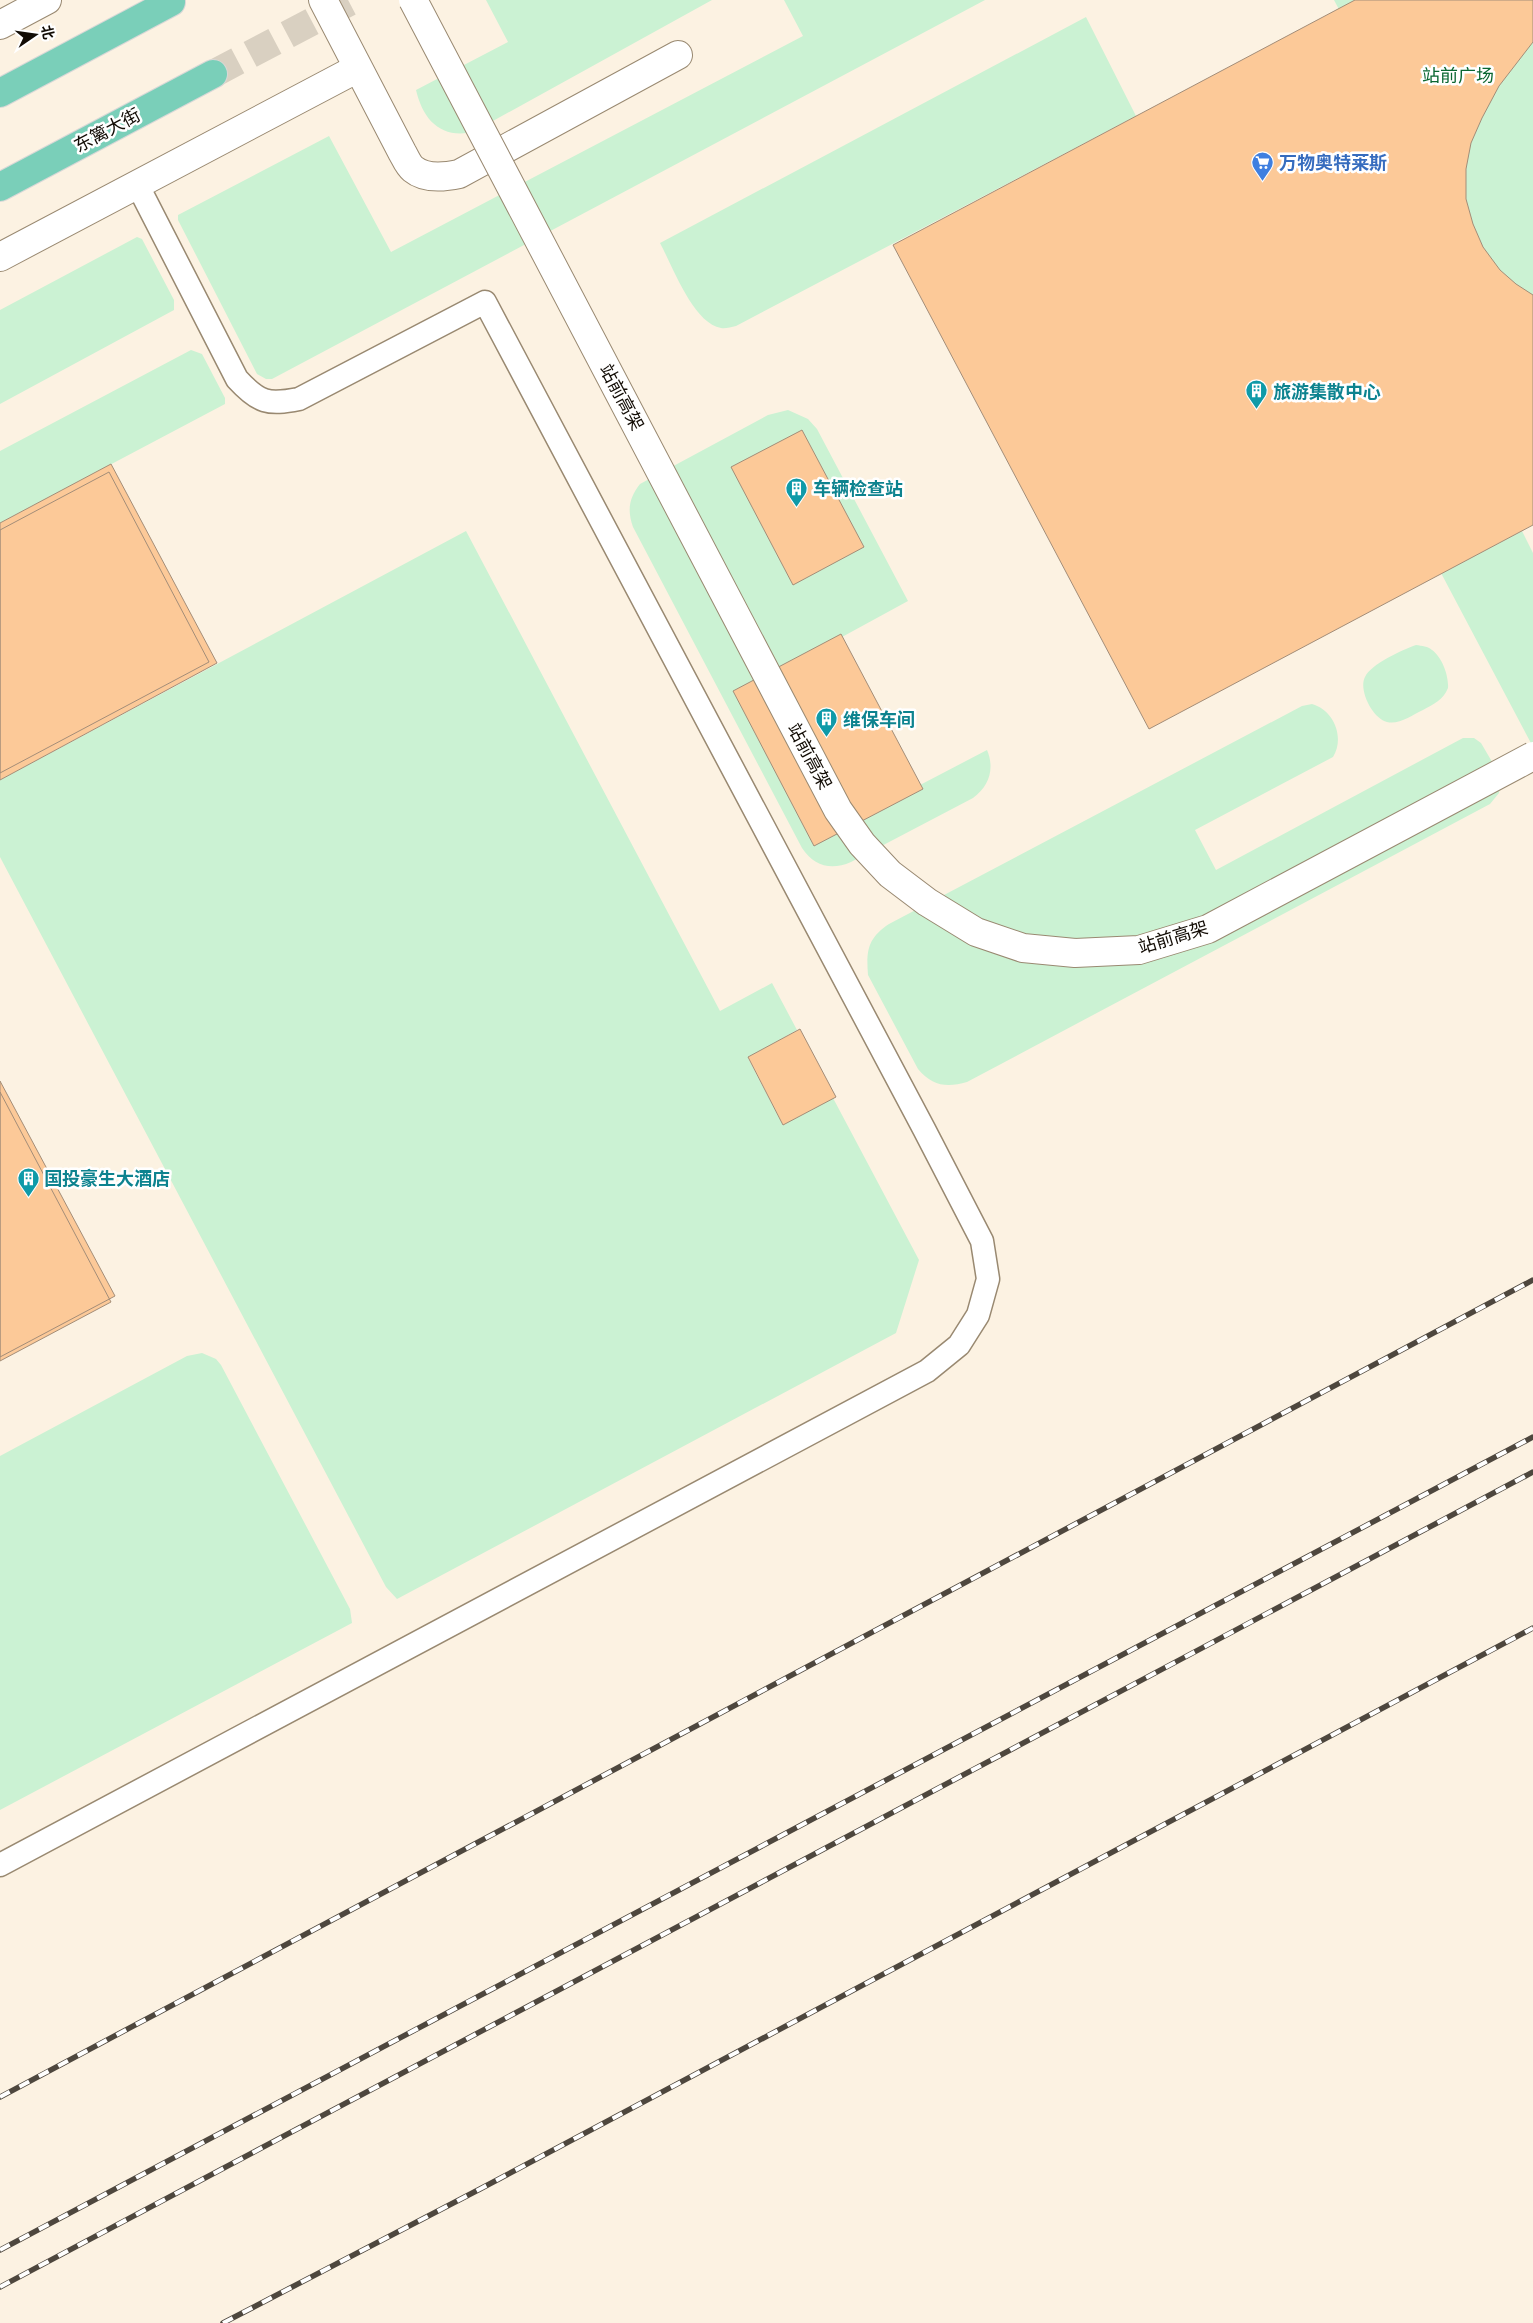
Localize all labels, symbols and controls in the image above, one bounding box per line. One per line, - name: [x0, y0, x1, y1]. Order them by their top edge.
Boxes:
- north arrow: [10, 10, 60, 60]
- text: 北: [37, 23, 58, 41]
- park label: 站前广场: [1422, 64, 1494, 87]
- street label: 东篱大街: [70, 103, 144, 157]
- supermarket icon: 万物奥特莱斯: [1251, 150, 1275, 181]
- place label: 万物奥特莱斯: [1279, 151, 1387, 174]
- street label: 站前高架: [595, 360, 649, 434]
- building icon: 旅游集散中心: [1245, 379, 1269, 410]
- place label: 旅游集散中心: [1273, 380, 1381, 403]
- building icon: 车辆检查站: [785, 476, 809, 507]
- place label: 车辆检查站: [813, 477, 903, 500]
- building icon: 维保车间: [815, 707, 839, 738]
- place label: 维保车间: [843, 708, 915, 731]
- street label: 站前高架: [783, 719, 837, 793]
- street label: 站前高架: [1135, 915, 1211, 959]
- building icon: 国投豪生大酒店: [16, 1166, 40, 1197]
- place label: 国投豪生大酒店: [44, 1167, 170, 1190]

